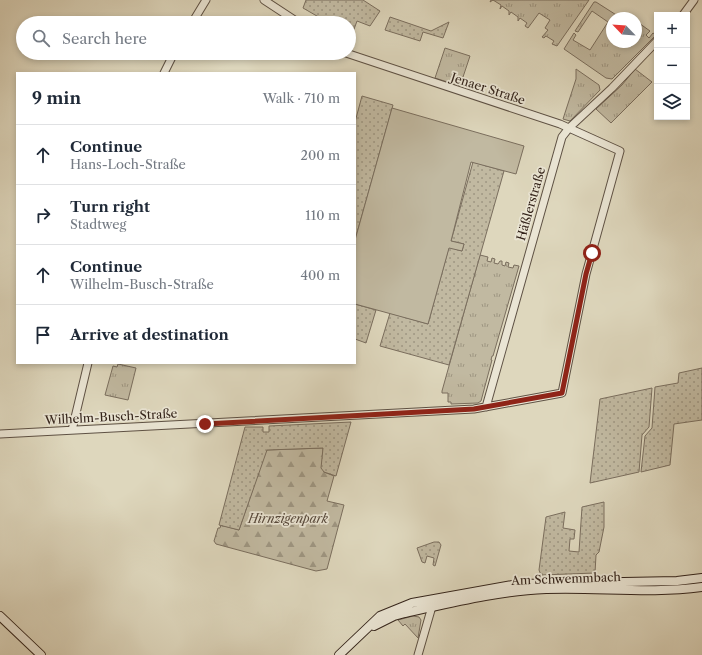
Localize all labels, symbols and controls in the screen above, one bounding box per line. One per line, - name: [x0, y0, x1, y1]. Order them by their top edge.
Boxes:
- north arrow: [606, 12, 642, 48]
- map controls: [654, 12, 690, 120]
- button: +: [654, 12, 690, 48]
- search box: [16, 16, 356, 60]
- icon: search: [30, 27, 52, 49]
- text: Search here: [62, 29, 147, 48]
- button: −: [654, 48, 690, 84]
- street label: Jenaer Straße: [447, 69, 527, 108]
- button: layers: [654, 84, 690, 120]
- text: 9 min: [32, 88, 81, 108]
- text: Walk · 710 m: [263, 90, 340, 106]
- text: Continue: [70, 137, 142, 156]
- icon: ahead: [32, 144, 54, 166]
- text: 200 m: [300, 147, 340, 163]
- text: Hans-Loch-Straße: [70, 156, 186, 172]
- street label: Häßlerstraße: [513, 165, 548, 242]
- text: Turn right: [70, 197, 150, 216]
- icon: right: [32, 204, 54, 226]
- text: 110 m: [305, 207, 340, 223]
- text: Stadtweg: [70, 216, 126, 232]
- route start: [583, 244, 601, 262]
- text: Continue: [70, 257, 142, 276]
- icon: ahead: [32, 264, 54, 286]
- text: 400 m: [300, 267, 340, 283]
- text: Wilhelm-Busch-Straße: [70, 276, 214, 292]
- icon: arrive: [32, 324, 54, 346]
- text: Arrive at destination: [70, 325, 229, 344]
- street label: Wilhelm-Busch-Straße: [43, 406, 178, 428]
- route end: [196, 415, 214, 433]
- park label: Hirnzigenpark: [247, 511, 329, 526]
- street label: Am Schwemmbach: [510, 569, 622, 588]

